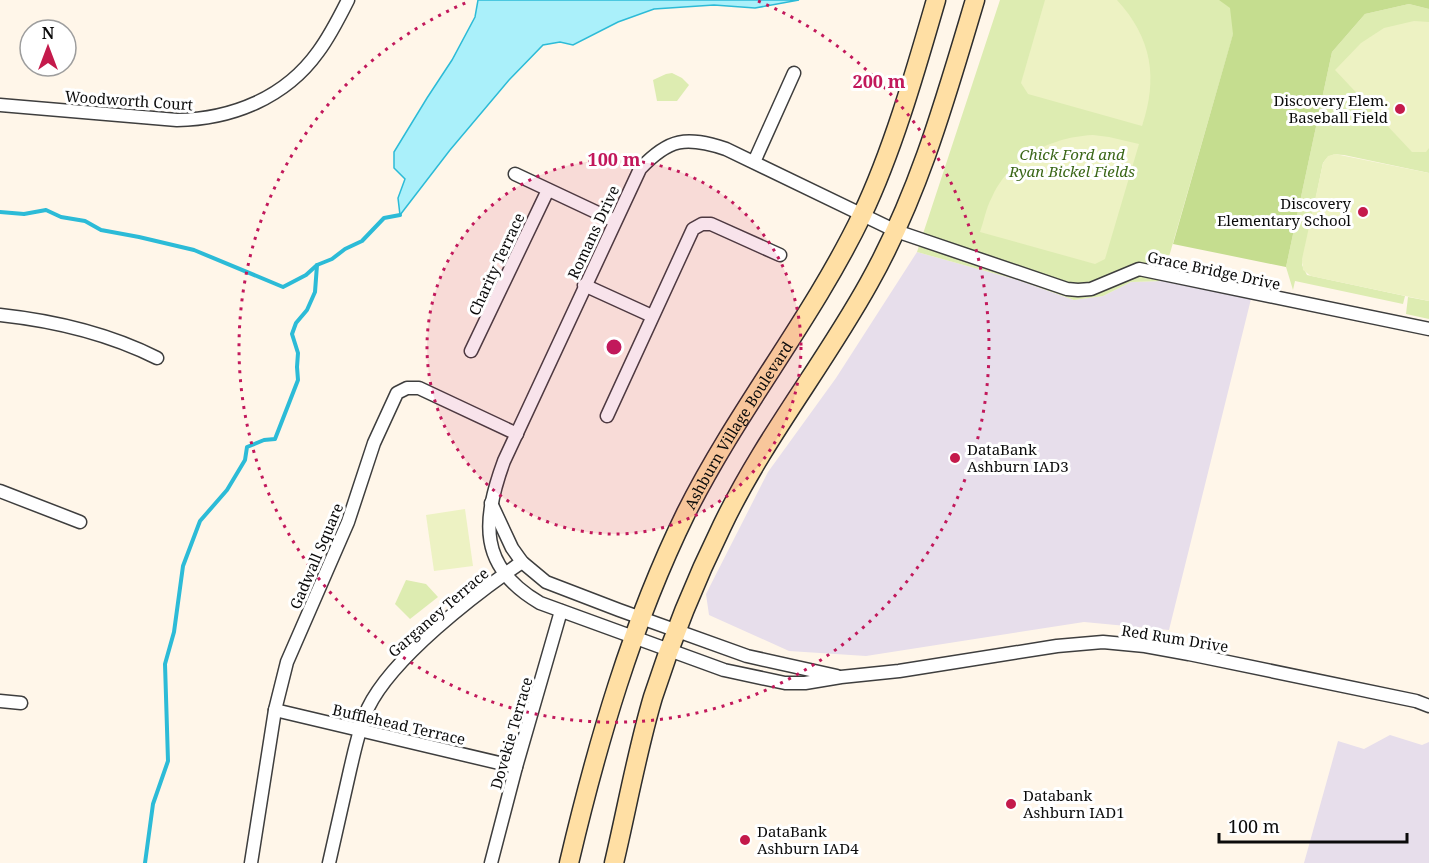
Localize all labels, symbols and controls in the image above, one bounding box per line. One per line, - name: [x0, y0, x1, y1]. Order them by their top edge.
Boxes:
- north arrow: [18, 18, 78, 78]
- text: N: [42, 22, 55, 44]
- text: 200 m: [853, 69, 906, 93]
- street label: Woodworth Court: [64, 86, 194, 114]
- place label: Discovery Elem. Baseball Field: [1273, 90, 1388, 127]
- marker: Discovery Elem. Baseball Field: [1393, 102, 1407, 116]
- park label: Chick Ford and Ryan Bickel Fields: [1008, 144, 1135, 181]
- text: 100 m: [588, 147, 641, 171]
- street label: Romans Drive: [563, 182, 623, 282]
- place label: Discovery Elementary School: [1217, 193, 1352, 230]
- marker: Discovery Elementary School: [1356, 205, 1370, 219]
- street label: Charity Terrace: [464, 210, 528, 318]
- street label: Grace Bridge Drive: [1146, 246, 1282, 294]
- centre of rings: [604, 337, 624, 357]
- street label: Ashburn Village Boulevard: [680, 337, 797, 513]
- place label: DataBank Ashburn IAD3: [967, 439, 1069, 476]
- marker: DataBank Ashburn IAD3: [948, 451, 962, 465]
- street label: Gadwall Square: [285, 500, 347, 612]
- street label: Garganey Terrace: [384, 563, 492, 661]
- street label: Red Rum Drive: [1120, 620, 1230, 656]
- street label: Dovekie Terrace: [485, 675, 537, 791]
- street label: Bufflehead Terrace: [331, 699, 467, 749]
- place label: Databank Ashburn IAD1: [1023, 785, 1125, 822]
- marker: Databank Ashburn IAD1: [1004, 797, 1018, 811]
- scale bar: [1219, 806, 1406, 844]
- text: 100 m: [1228, 814, 1280, 838]
- place label: DataBank Ashburn IAD4: [757, 821, 859, 858]
- marker: DataBank Ashburn IAD4: [738, 833, 752, 847]

